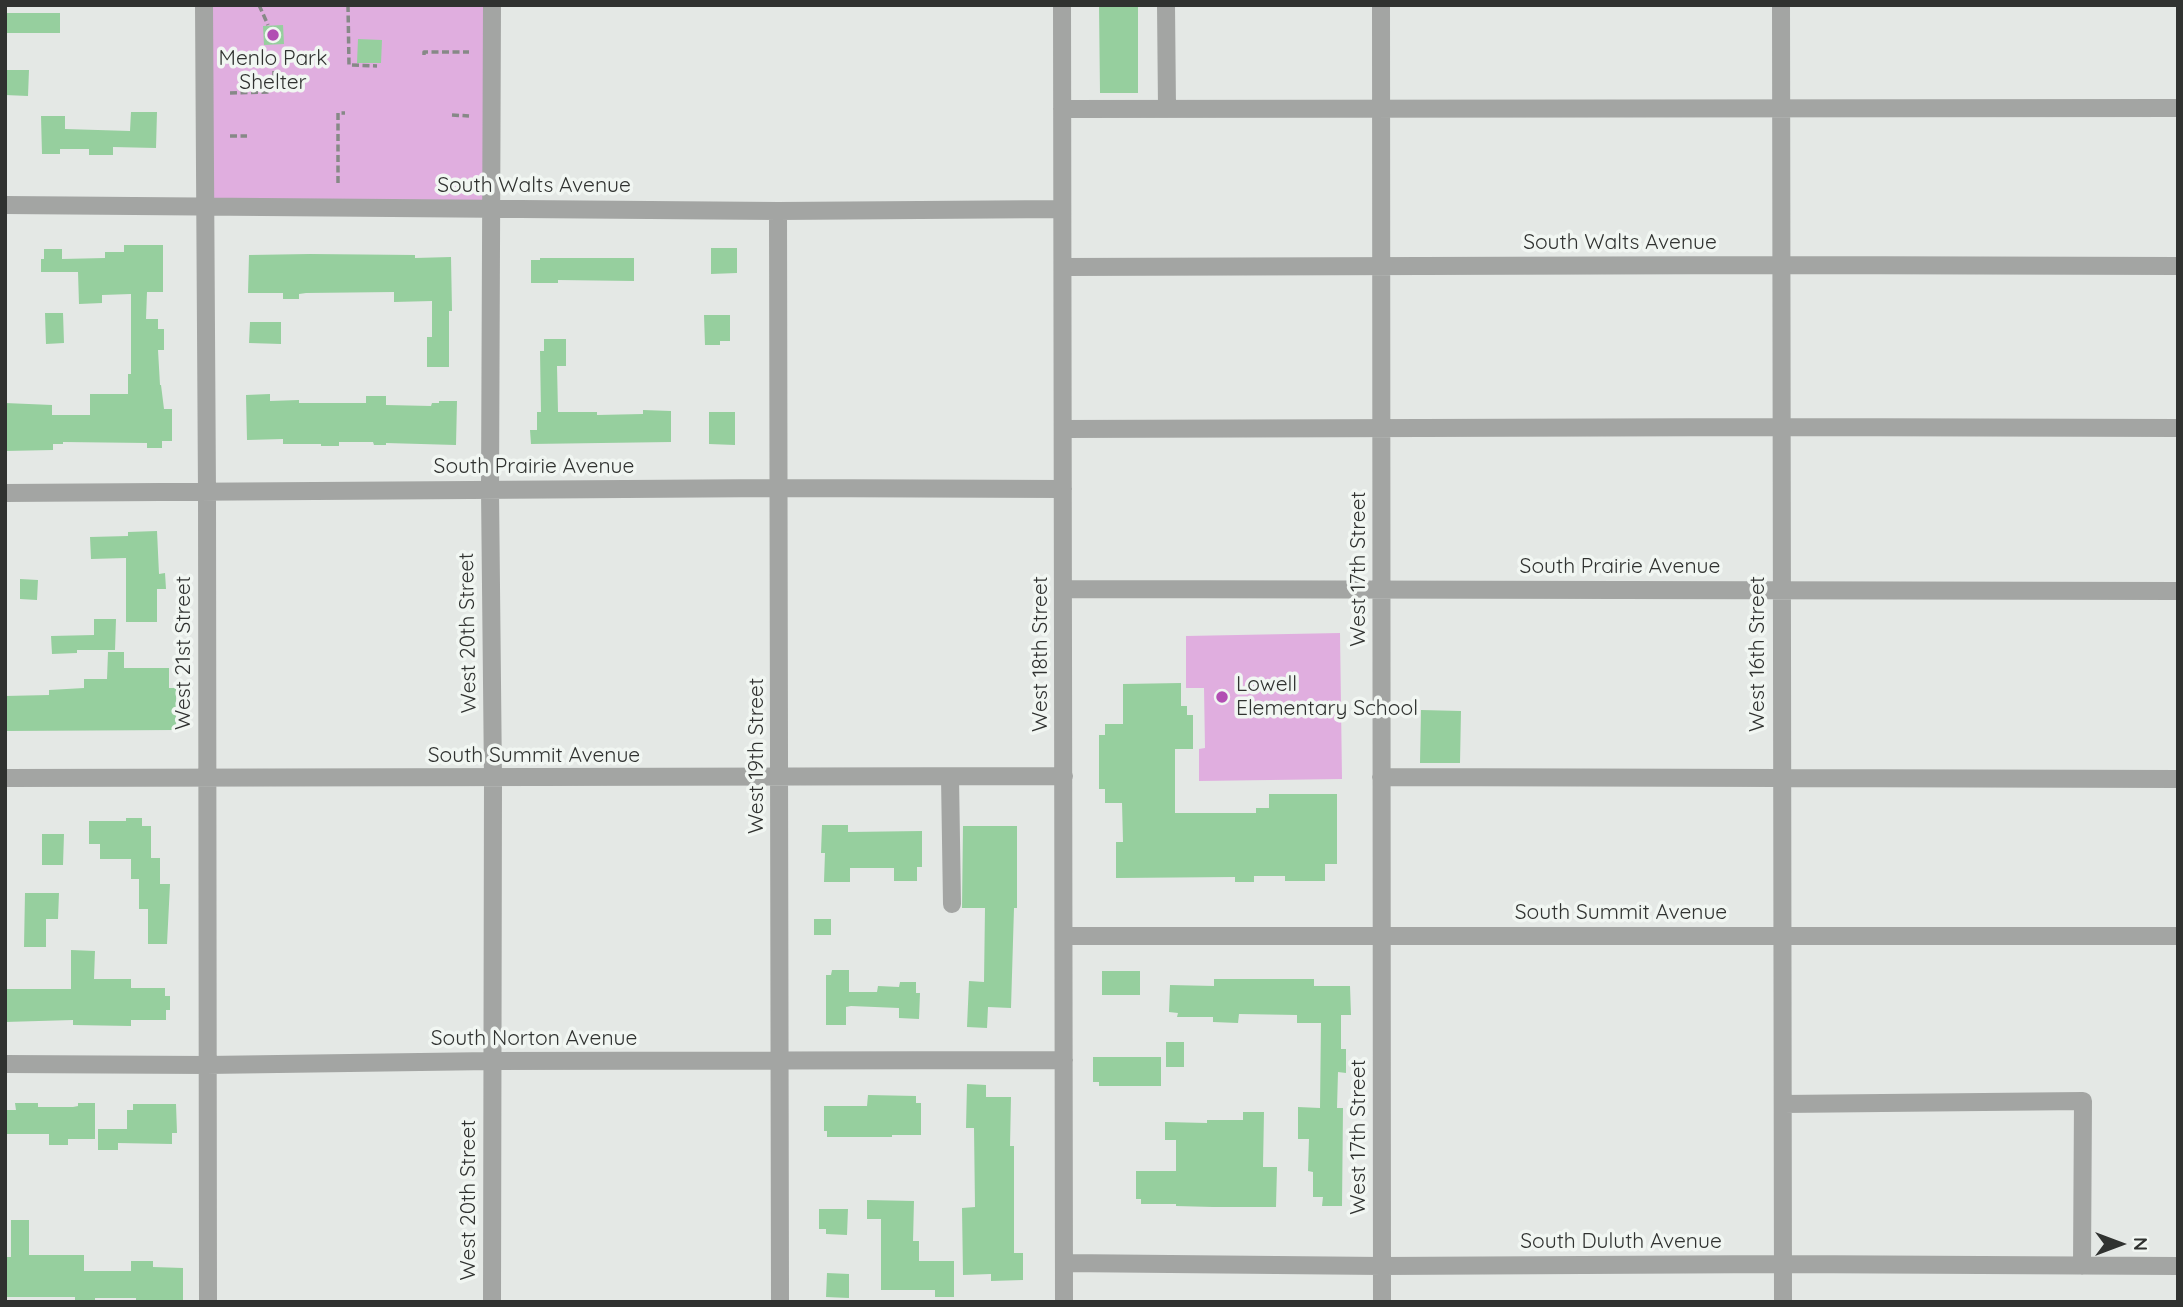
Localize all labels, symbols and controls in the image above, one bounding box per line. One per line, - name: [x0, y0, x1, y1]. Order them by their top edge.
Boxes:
- marker: Menlo Park Shelter: [265, 27, 281, 43]
- place label: Menlo Park Shelter: [219, 46, 327, 96]
- street label: South Walts Avenue: [437, 173, 631, 199]
- street label: South Walts Avenue: [1523, 230, 1717, 256]
- street label: South Prairie Avenue: [434, 454, 634, 480]
- street label: West 17th Street: [1346, 491, 1372, 647]
- street label: West 20th Street: [454, 552, 482, 714]
- street label: South Prairie Avenue: [1520, 554, 1720, 580]
- street label: West 21st Street: [171, 576, 197, 730]
- street label: West 18th Street: [1028, 576, 1054, 732]
- street label: West 16th Street: [1745, 576, 1771, 732]
- place label: Lowell Elementary School: [1236, 672, 1418, 722]
- street label: West 19th Street: [744, 678, 770, 834]
- marker: Lowell Elementary School: [1214, 689, 1230, 705]
- street label: South Summit Avenue: [428, 743, 640, 769]
- street label: South Summit Avenue: [1515, 900, 1727, 926]
- street label: South Norton Avenue: [431, 1026, 637, 1052]
- street label: West 17th Street: [1346, 1059, 1372, 1215]
- street label: West 20th Street: [456, 1120, 482, 1280]
- north arrow: [2085, 1209, 2155, 1279]
- street label: South Duluth Avenue: [1520, 1229, 1722, 1255]
- text: N: [2129, 1237, 2153, 1251]

